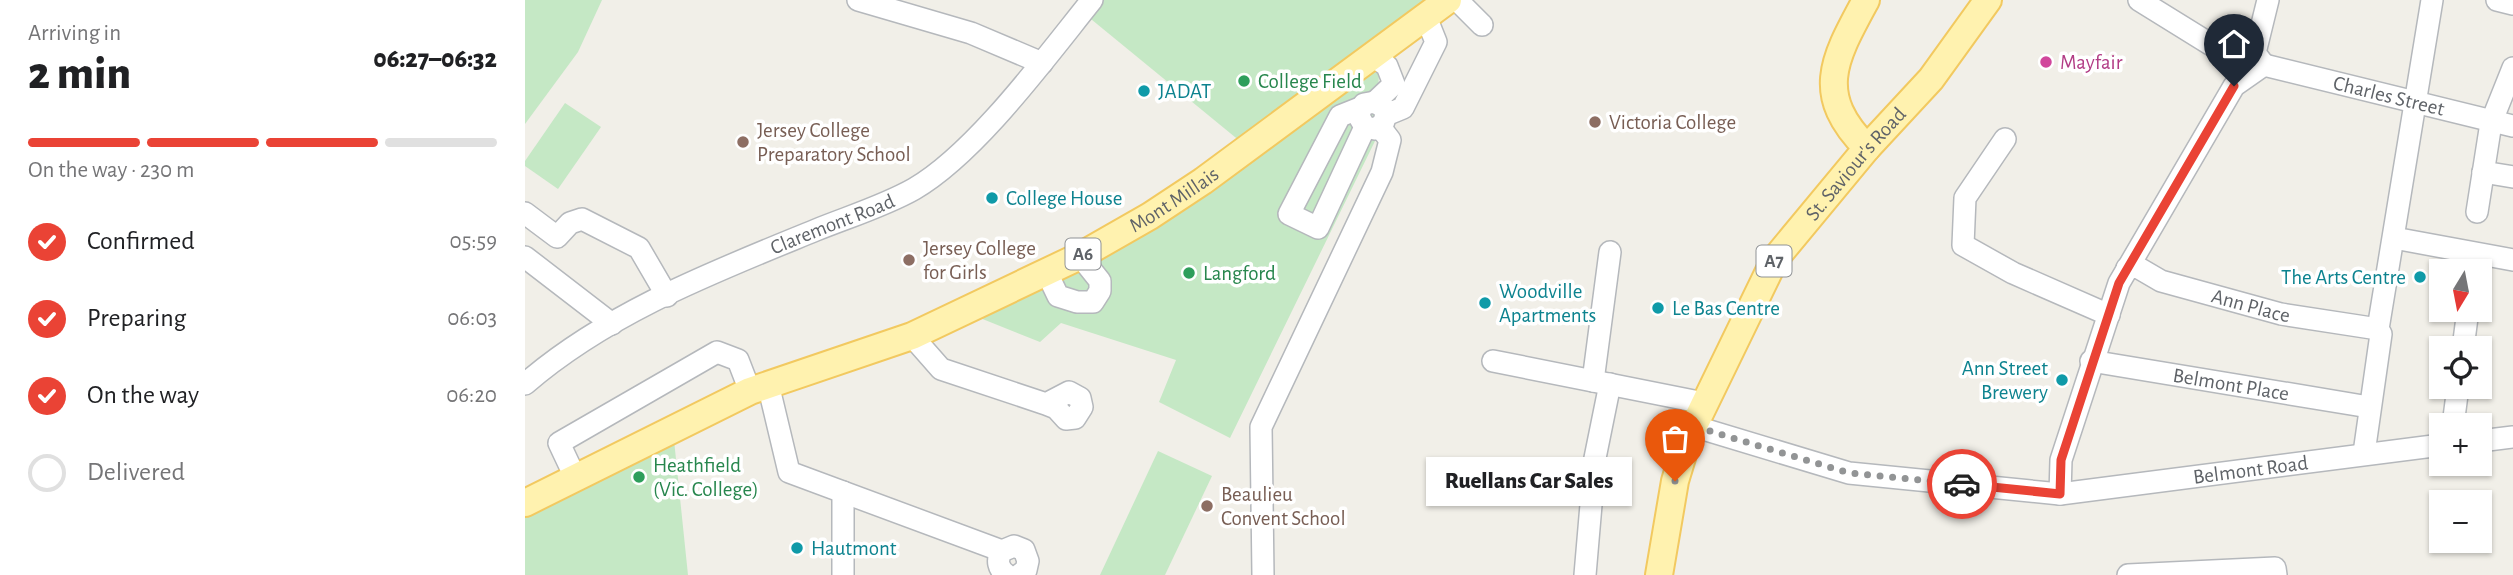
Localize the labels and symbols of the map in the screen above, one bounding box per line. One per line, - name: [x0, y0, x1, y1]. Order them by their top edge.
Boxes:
- pin: [2204, 14, 2264, 86]
- place label: Mayfair: [2060, 52, 2123, 73]
- marker: Mayfair: [2038, 54, 2054, 70]
- place label: College Field: [1258, 71, 1362, 92]
- street label: Charles Street: [2331, 72, 2447, 119]
- marker: College Field: [1236, 73, 1252, 89]
- place label: JADAT: [1158, 81, 1211, 102]
- marker: JADAT: [1136, 83, 1152, 99]
- street label: St. Saviour's Road: [1801, 103, 1910, 224]
- place label: Victoria College: [1609, 112, 1736, 133]
- marker: Victoria College: [1587, 114, 1603, 130]
- place label: Jersey College Preparatory School: [757, 120, 911, 165]
- marker: Jersey College Preparatory School: [735, 134, 751, 150]
- street label: Mont Millais: [1126, 163, 1222, 236]
- place label: College House: [1006, 188, 1122, 209]
- street label: Claremont Road: [767, 190, 898, 258]
- marker: College House: [984, 190, 1000, 206]
- place label: Jersey College for Girls: [923, 238, 1036, 283]
- road number: A6: [1065, 238, 1101, 270]
- road number: A7: [1757, 246, 1791, 276]
- marker: Jersey College for Girls: [901, 252, 917, 268]
- north arrow: [2429, 259, 2492, 322]
- place label: Langford: [1203, 263, 1276, 284]
- marker: Langford: [1181, 265, 1197, 281]
- place label: The Arts Centre: [2281, 267, 2406, 288]
- marker: The Arts Centre: [2412, 269, 2428, 285]
- place label: Woodville Apartments: [1499, 281, 1596, 326]
- street label: Ann Place: [2209, 285, 2291, 326]
- marker: Woodville Apartments: [1477, 295, 1493, 311]
- place label: Le Bas Centre: [1672, 298, 1780, 319]
- marker: Le Bas Centre: [1650, 300, 1666, 316]
- place label: Ann Street Brewery: [1962, 358, 2048, 403]
- street label: Belmont Place: [2171, 364, 2291, 404]
- marker: Ann Street Brewery: [2054, 372, 2070, 388]
- pin: [1645, 409, 1705, 481]
- courier: [1927, 449, 1997, 519]
- street label: Belmont Road: [2192, 452, 2309, 487]
- place label: Heathfield (Vic. College): [653, 455, 759, 500]
- callout: Ruellans Car Sales: [1427, 456, 1633, 505]
- marker: Heathfield (Vic. College): [631, 469, 647, 485]
- place label: Beaulieu Convent School: [1221, 484, 1346, 529]
- marker: Beaulieu Convent School: [1199, 498, 1215, 514]
- place label: Hautmont: [811, 538, 897, 559]
- marker: Hautmont: [789, 540, 805, 556]

